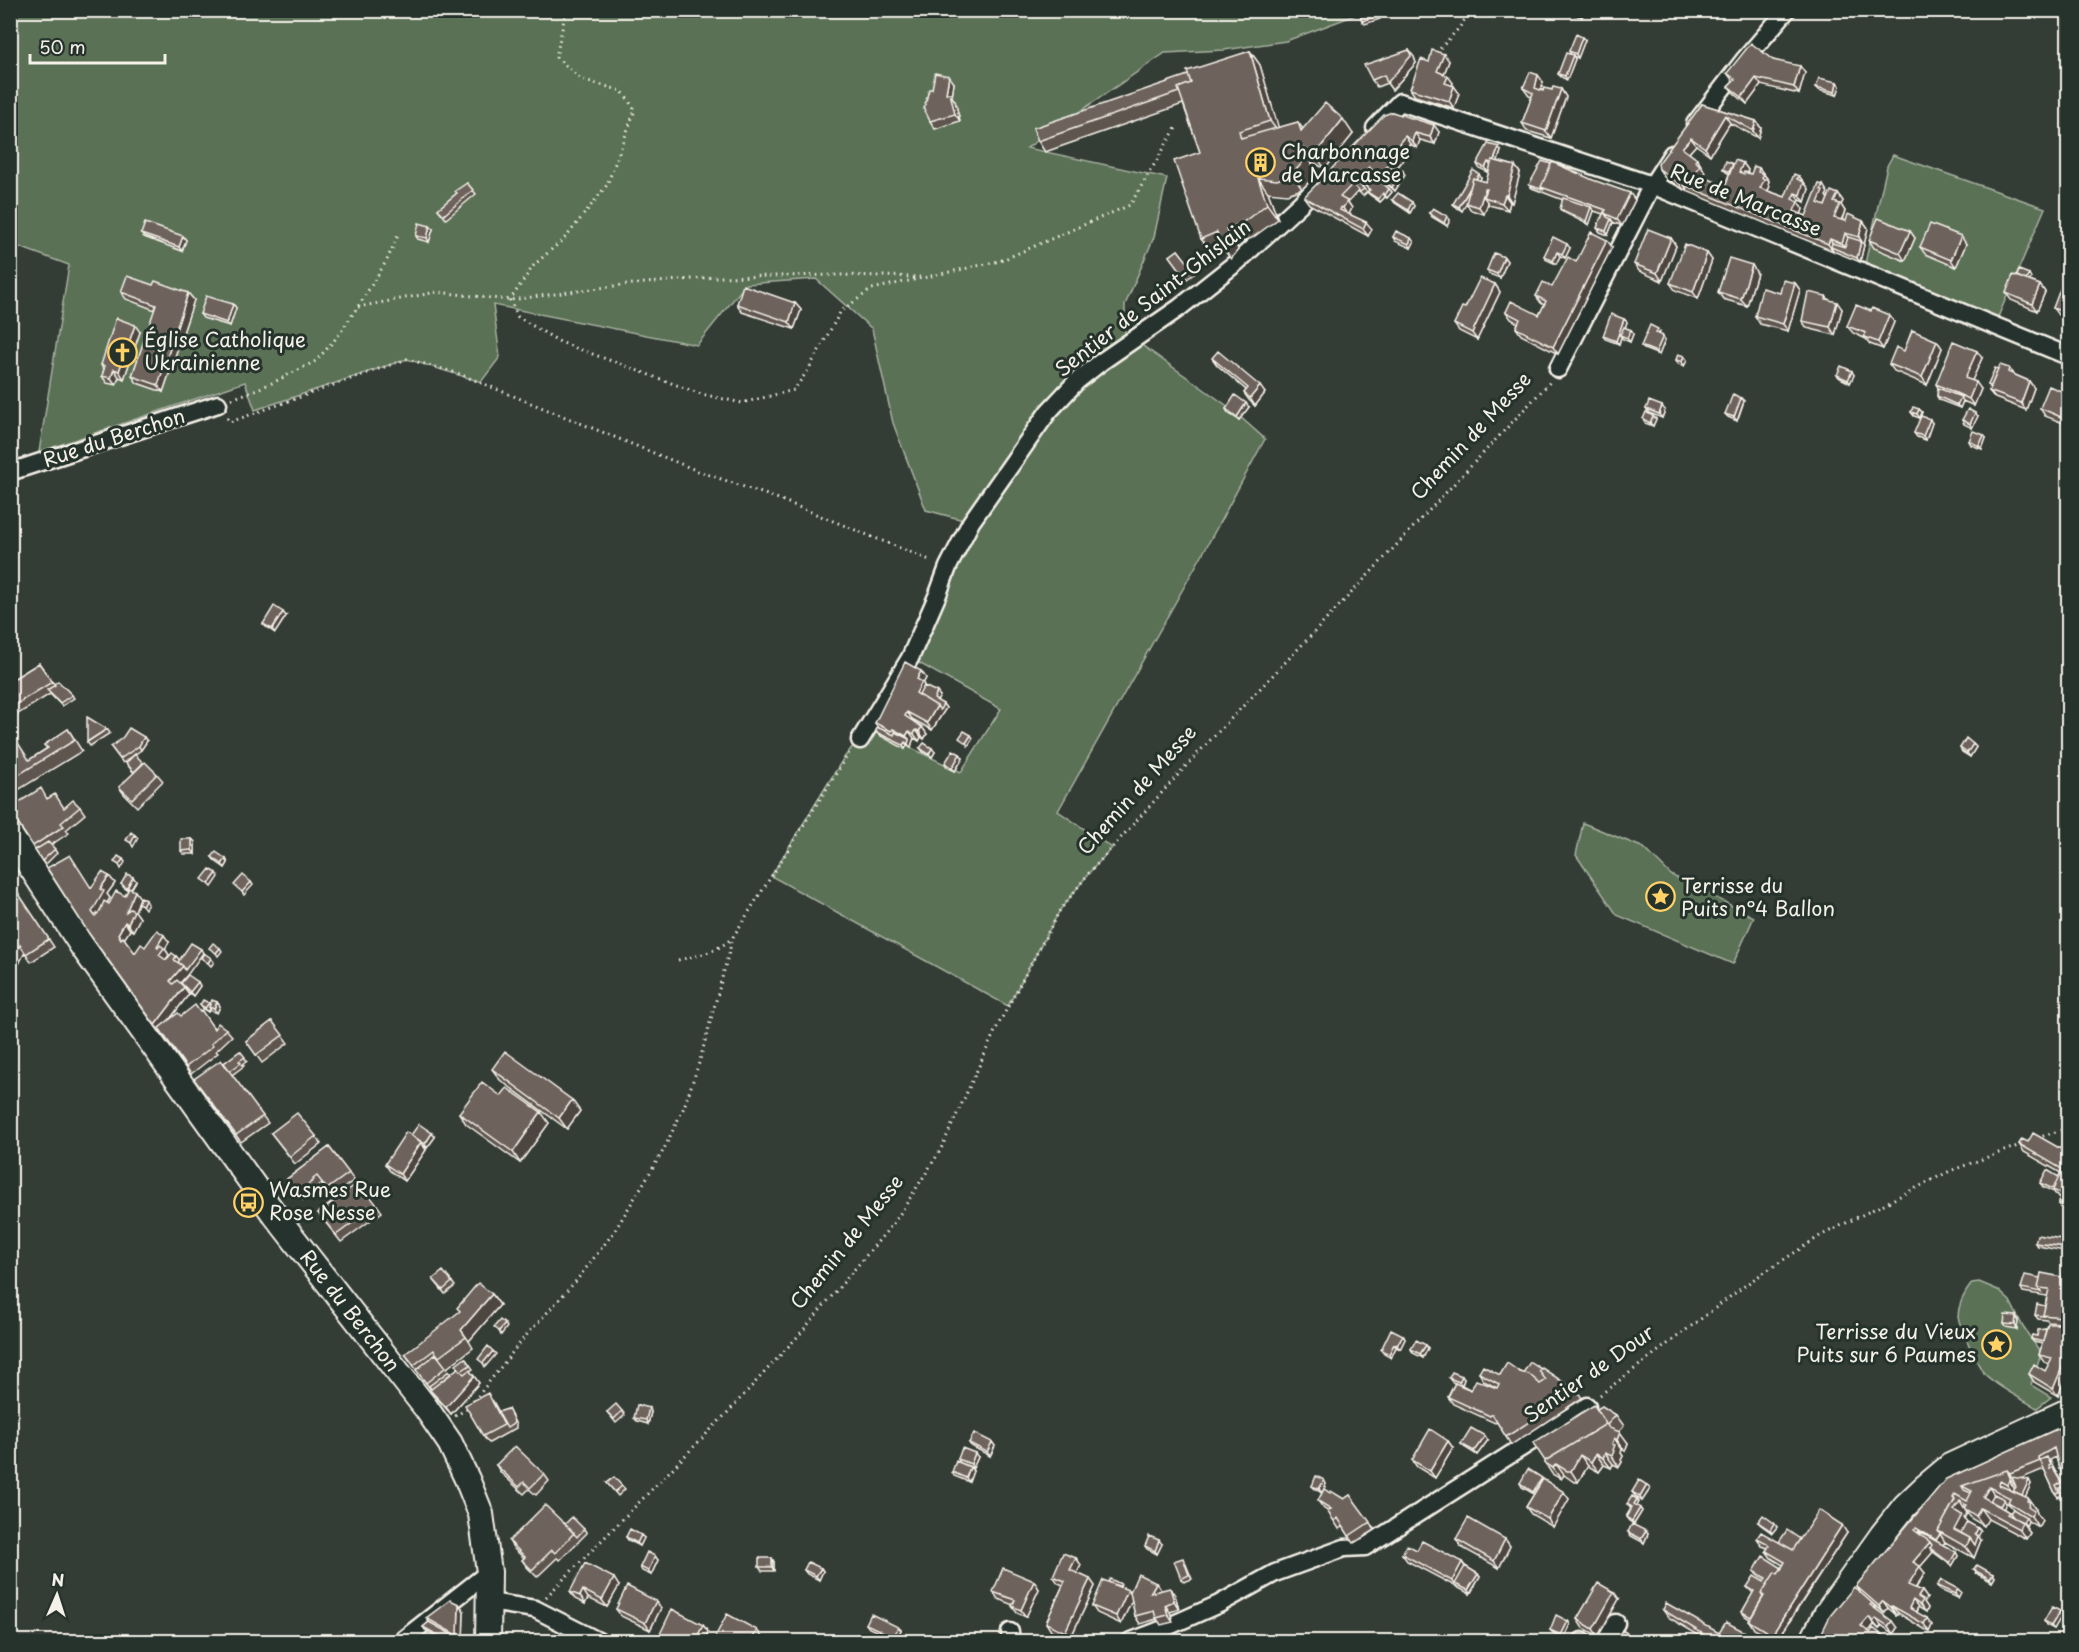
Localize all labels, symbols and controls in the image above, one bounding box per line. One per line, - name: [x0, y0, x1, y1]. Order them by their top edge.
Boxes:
- scale bar: [30, 27, 165, 65]
- text: 50 m: [39, 33, 86, 60]
- place label: Charbonnage de Marcasse: [1281, 136, 1410, 189]
- building icon: Charbonnage de Marcasse: [1244, 147, 1276, 179]
- street label: Rue de Marcasse: [1666, 155, 1827, 243]
- street label: Sentier de Saint-Ghislain: [1048, 211, 1257, 383]
- place label: Église Catholique Ukrainienne: [144, 324, 306, 377]
- church icon: Église Catholique Ukrainienne: [107, 336, 139, 368]
- street label: Chemin de Messe: [1403, 365, 1538, 506]
- street label: Rue du Berchon: [39, 400, 189, 474]
- street label: Chemin de Messe: [1070, 718, 1203, 861]
- place label: Terrisse du Puits n°4 Ballon: [1681, 870, 1835, 923]
- place icon: Terrisse du Puits n°4 Ballon: [1644, 881, 1676, 913]
- street label: Chemin de Messe: [782, 1168, 910, 1315]
- place label: Wasmes Rue Rose Nesse: [269, 1174, 391, 1227]
- bus stop icon: Wasmes Rue Rose Nesse: [232, 1186, 264, 1218]
- street label: Rue du Berchon: [293, 1243, 408, 1378]
- street label: Sentier de Dour: [1517, 1316, 1660, 1429]
- place label: Terrisse du Vieux Puits sur 6 Paumes: [1796, 1316, 1976, 1369]
- place icon: Terrisse du Vieux Puits sur 6 Paumes: [1981, 1328, 2013, 1360]
- north arrow: [27, 1565, 87, 1625]
- text: N: [51, 1567, 65, 1591]

